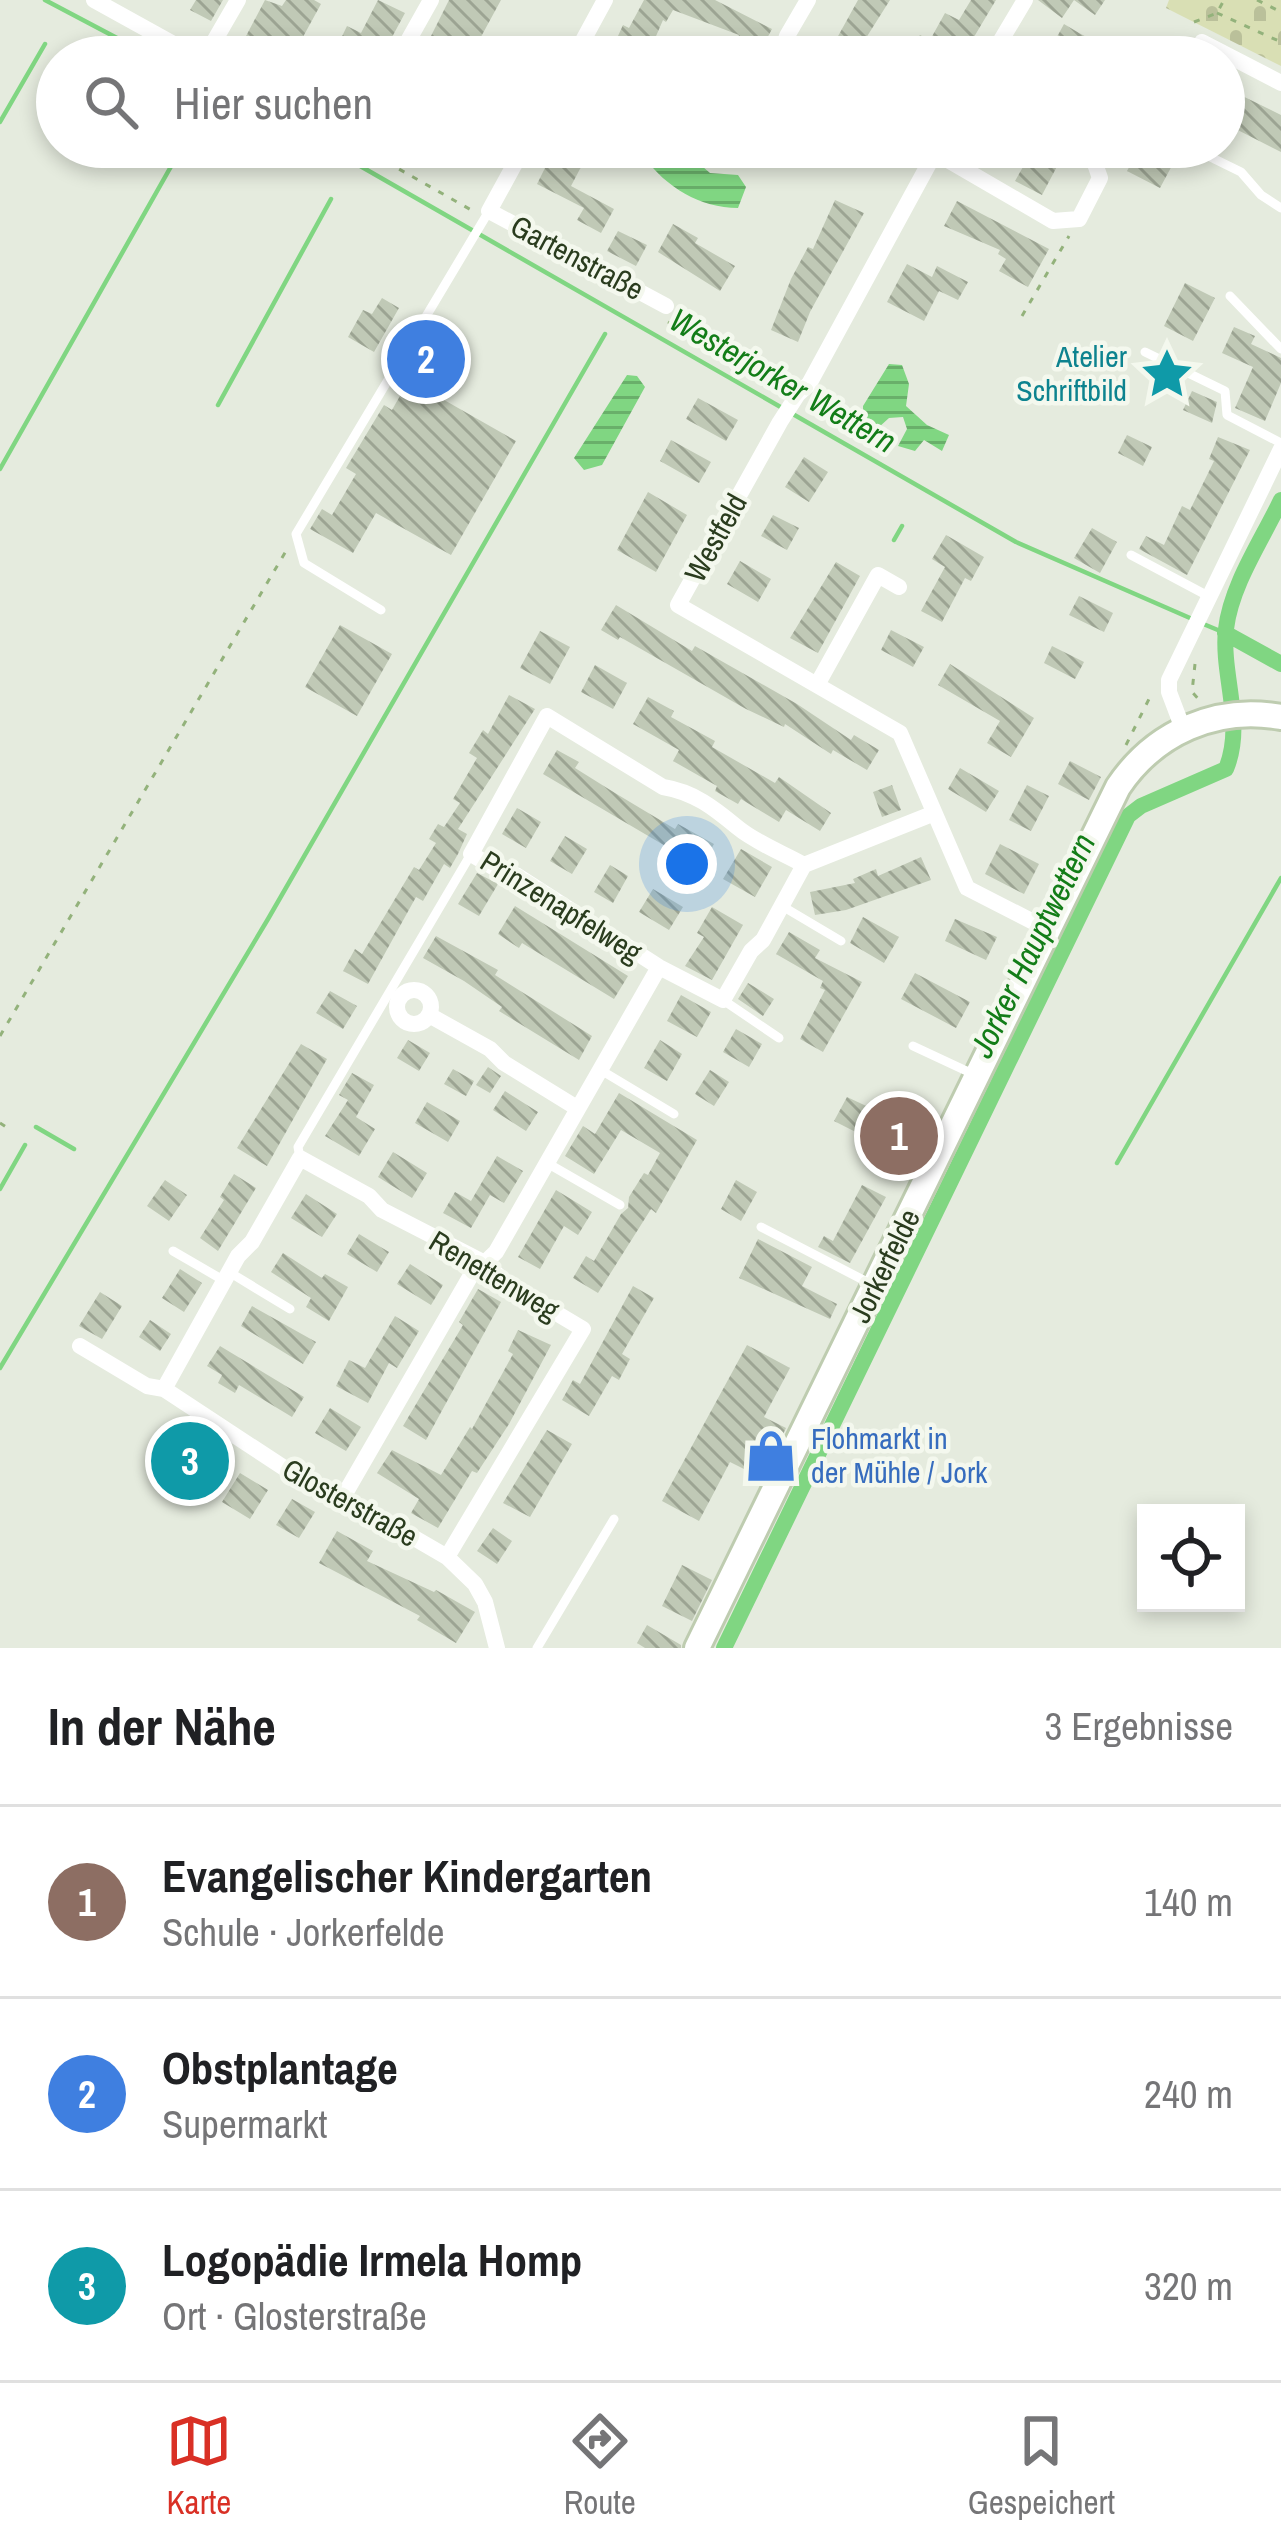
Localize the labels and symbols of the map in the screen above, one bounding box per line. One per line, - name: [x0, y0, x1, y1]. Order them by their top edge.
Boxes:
- street label: Gartenstraße: [504, 205, 651, 309]
- water label: Westerjorker Wettern: [662, 297, 904, 463]
- pin: 2: [387, 314, 465, 404]
- place label: Atelier Schriftbild: [1016, 336, 1128, 410]
- place icon: Atelier Schriftbild: [1138, 345, 1196, 403]
- street label: Westfeld: [675, 486, 756, 589]
- water label: Jorker Hauptwettern: [958, 826, 1105, 1065]
- your location: [657, 834, 717, 894]
- street label: Prinzenapfelweg: [473, 841, 650, 972]
- pin: 1: [860, 1091, 938, 1181]
- street label: Jorkerfelde: [839, 1202, 929, 1329]
- street label: Renettenweg: [422, 1221, 567, 1330]
- pin: 3: [151, 1416, 229, 1506]
- place label: Flohmarkt in der Mühle / Jork: [811, 1418, 988, 1492]
- shop icon: Flohmarkt in der Mühle / Jork: [742, 1427, 800, 1485]
- street label: Glosterstraße: [276, 1449, 425, 1556]

